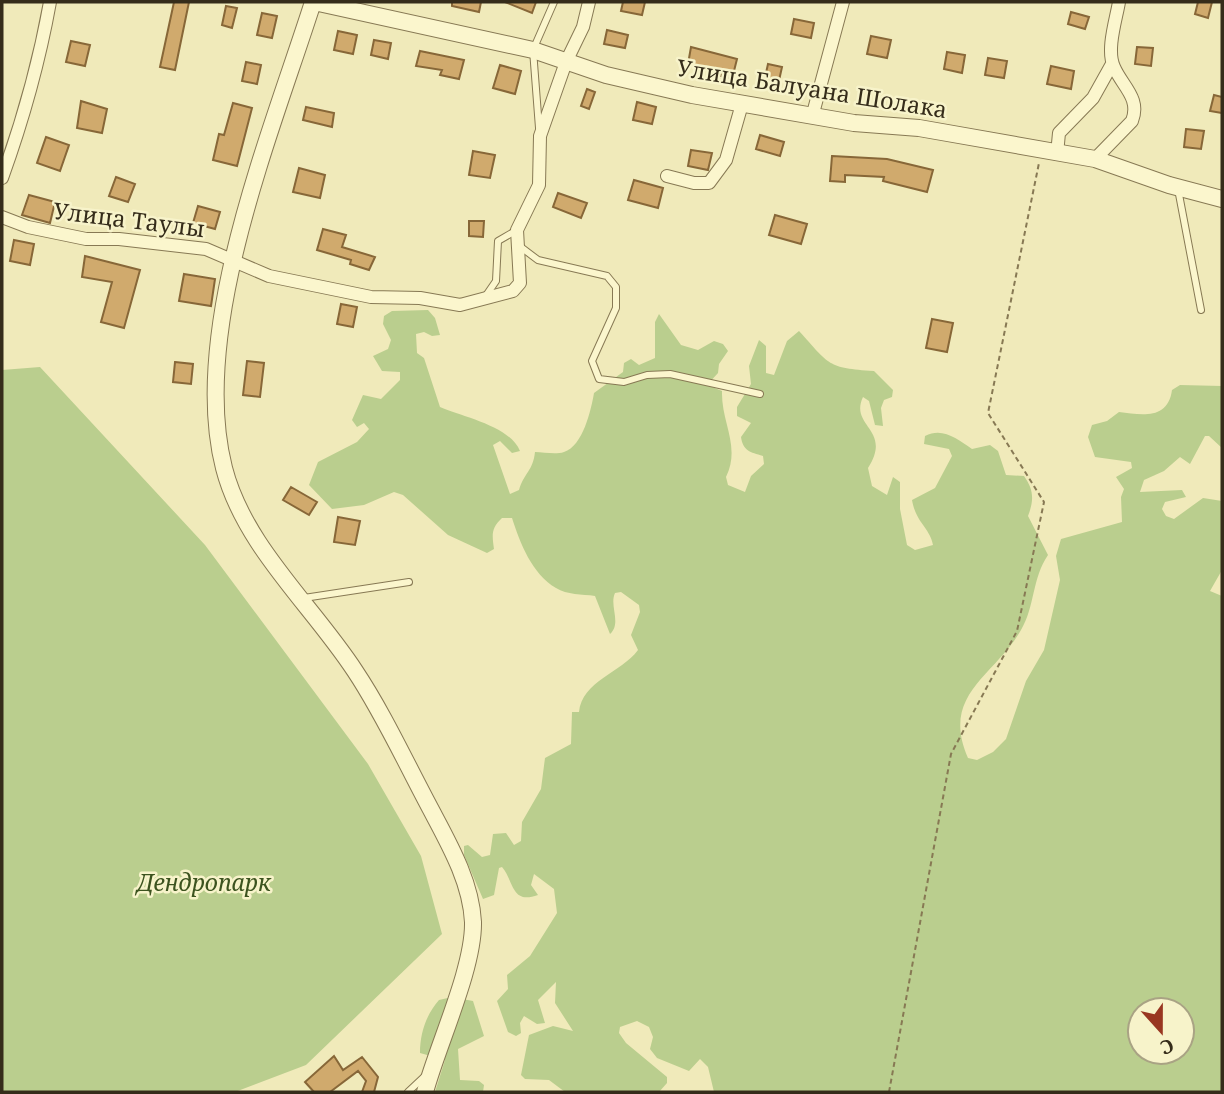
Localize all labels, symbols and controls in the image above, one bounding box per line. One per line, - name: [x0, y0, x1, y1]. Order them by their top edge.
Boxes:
- street label: Улица Балуана Шолака: [675, 51, 950, 125]
- street label: Улица Таулы: [52, 194, 207, 244]
- park label: Дендропарк: [135, 866, 272, 898]
- north arrow: [1126, 996, 1196, 1066]
- text: С: [1157, 1032, 1178, 1061]

